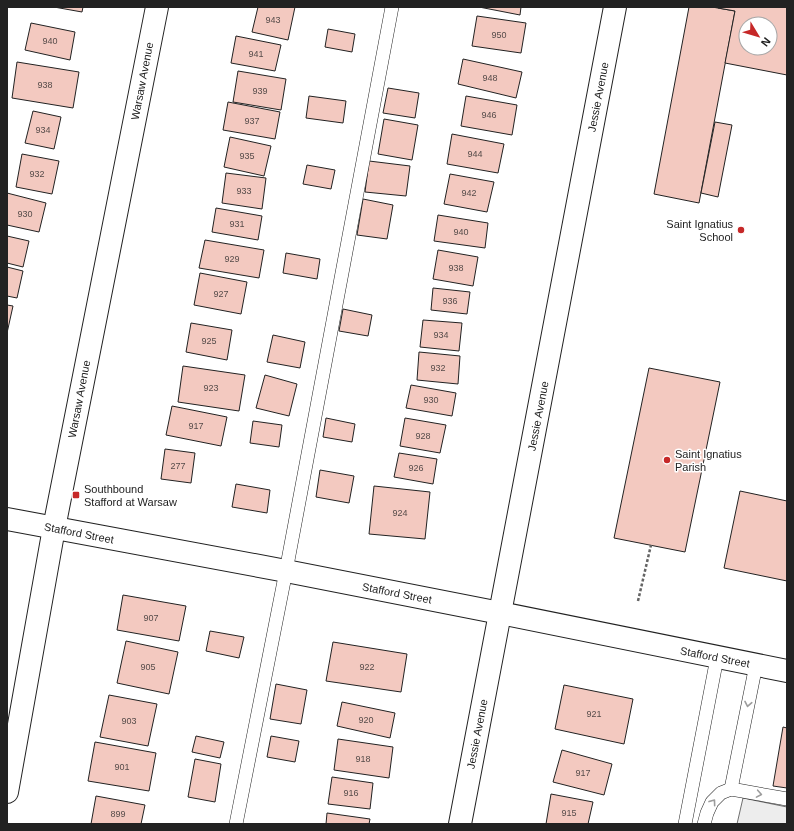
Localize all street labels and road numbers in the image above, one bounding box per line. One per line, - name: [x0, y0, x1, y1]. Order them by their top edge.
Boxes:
- street label: Warsaw Avenue: [129, 41, 155, 121]
- street label: Jessie Avenue: [585, 61, 611, 133]
- street label: Warsaw Avenue: [66, 359, 92, 439]
- street label: Jessie Avenue: [525, 380, 551, 452]
- street label: Stafford Street: [43, 520, 115, 546]
- street label: Stafford Street: [361, 580, 433, 606]
- street label: Stafford Street: [679, 644, 751, 670]
- street label: Jessie Avenue: [464, 698, 490, 770]

